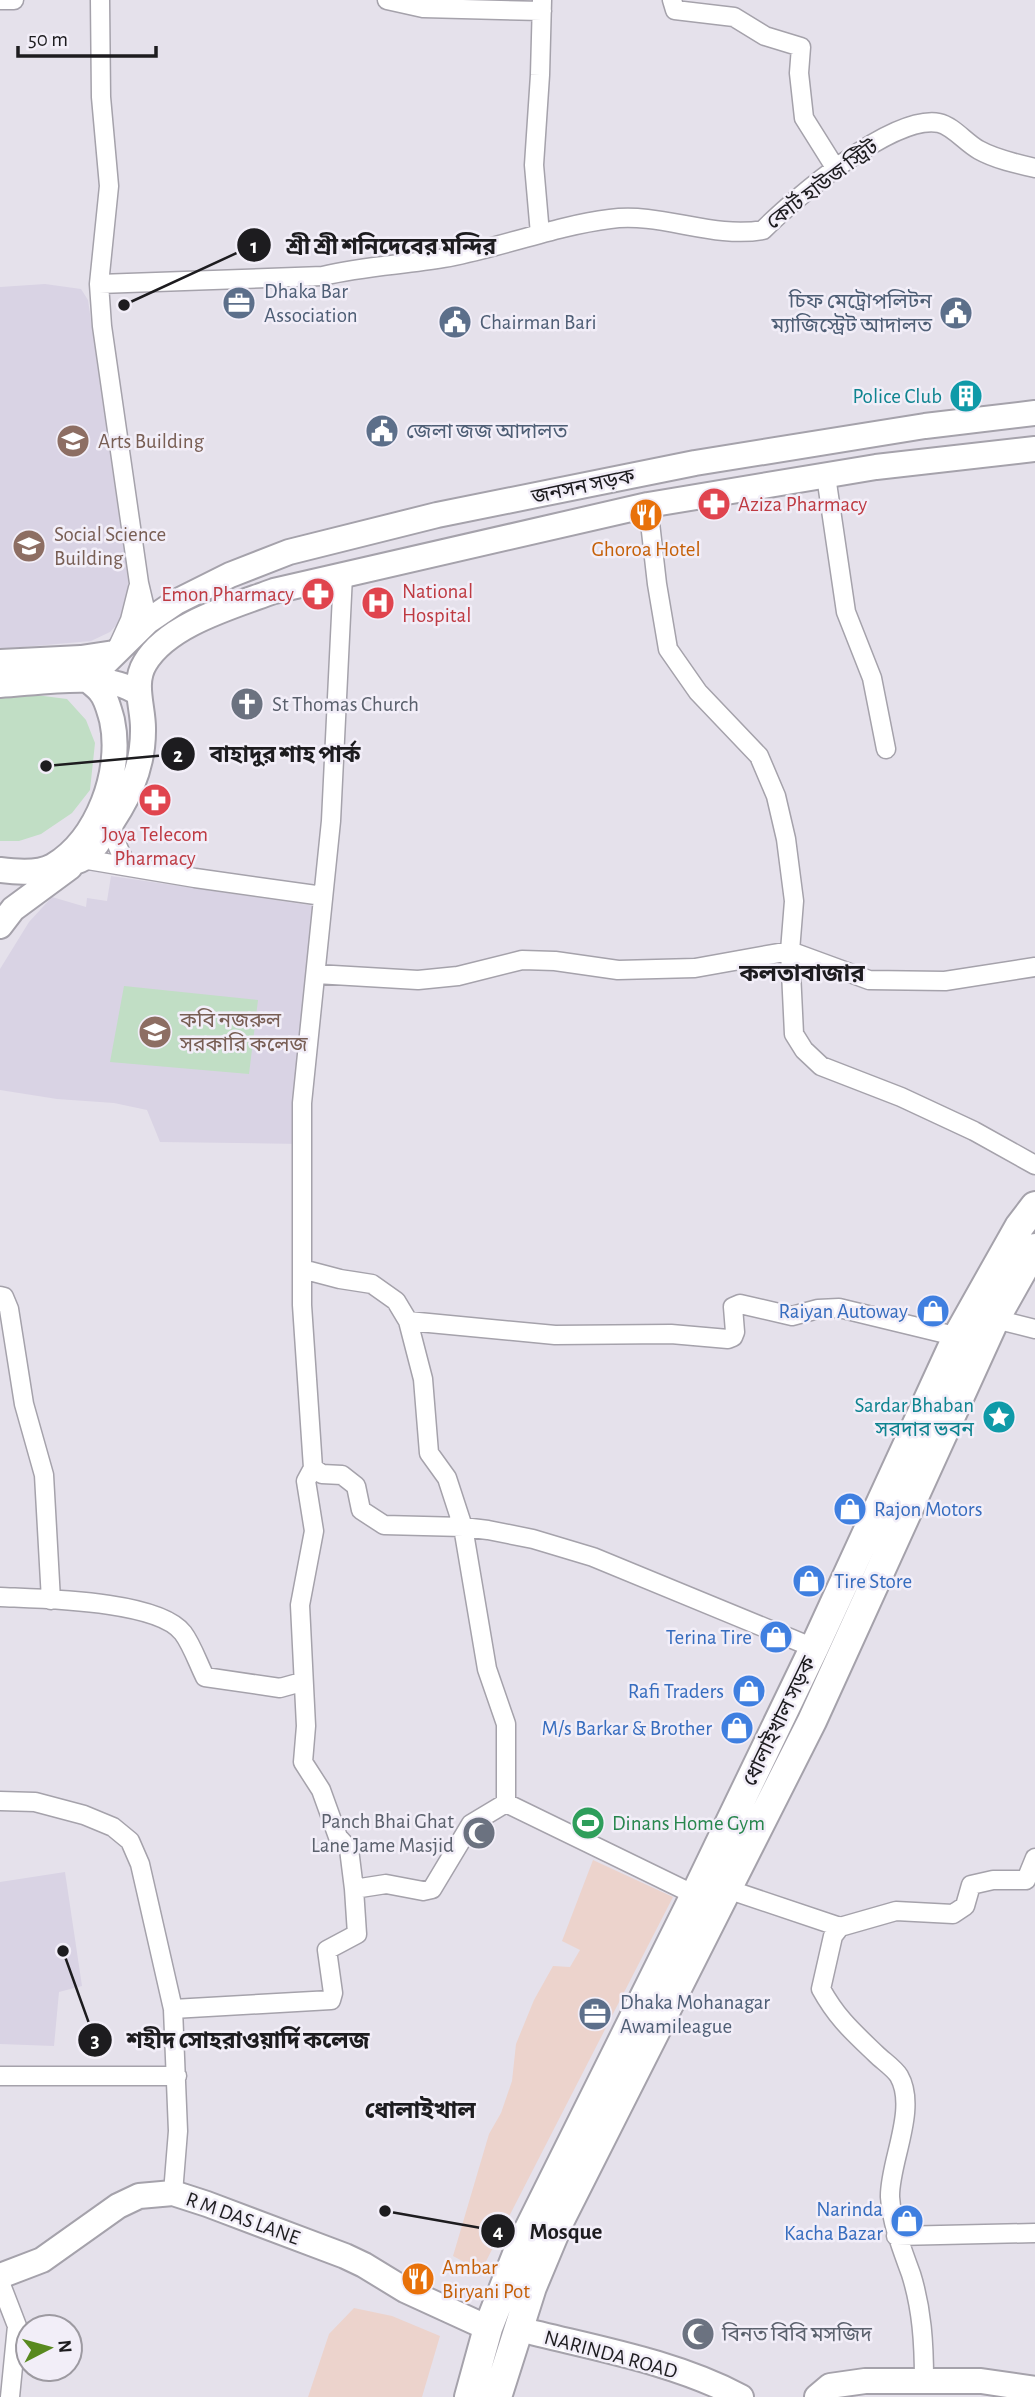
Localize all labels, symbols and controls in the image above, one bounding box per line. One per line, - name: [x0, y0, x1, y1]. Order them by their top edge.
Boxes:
- scale bar: [18, 14, 156, 58]
- text: 50 m: [28, 29, 68, 50]
- street label: কোর্ট হাউজ স্ট্রিট: [760, 133, 883, 233]
- callout: শ্রী শ্রী শনিদেবের মন্দির: [237, 223, 510, 267]
- text: শ্রী শ্রী শনিদেবের মন্দির: [285, 232, 497, 259]
- text: 1: [250, 236, 258, 257]
- place label: Dhaka Bar Association: [264, 281, 358, 326]
- office icon: Dhaka Bar Association: [220, 284, 258, 322]
- place label: চিফ মেট্রোপলিটন ম্যাজিস্ট্রেট আদালত: [770, 289, 933, 336]
- public building icon: চিফ মেট্রোপলিটন ম্যাজিস্ট্রেট আদালত: [937, 294, 975, 332]
- public building icon: Chairman Bari: [436, 303, 474, 341]
- place label: Chairman Bari: [480, 312, 597, 333]
- building icon: Police Club: [947, 377, 985, 415]
- place label: Police Club: [853, 386, 942, 407]
- public building icon: জেলা জজ আদালত: [363, 412, 401, 450]
- place label: জেলা জজ আদালত: [406, 421, 569, 442]
- school or university icon: Arts Building: [54, 422, 92, 460]
- place label: Arts Building: [98, 431, 205, 452]
- street label: জনসন সড়ক: [529, 465, 638, 508]
- pharmacy icon: Aziza Pharmacy: [695, 485, 733, 523]
- place label: Aziza Pharmacy: [738, 494, 867, 515]
- restaurant icon: Ghoroa Hotel: [627, 496, 665, 534]
- place label: Social Science Building: [54, 524, 166, 569]
- school or university icon: Social Science Building: [10, 527, 48, 565]
- place label: Ghoroa Hotel: [591, 539, 701, 560]
- pharmacy icon: Emon Pharmacy: [299, 575, 337, 613]
- place label: National Hospital: [402, 581, 473, 626]
- place label: Emon Pharmacy: [161, 584, 294, 605]
- hospital icon: National Hospital: [359, 584, 397, 622]
- church icon: St Thomas Church: [228, 685, 266, 723]
- place label: St Thomas Church: [272, 694, 419, 715]
- callout: বাহাদুর শাহ পার্ক: [160, 732, 375, 776]
- text: বাহাদুর শাহ পার্ক: [208, 740, 361, 767]
- text: 2: [173, 745, 183, 766]
- pharmacy icon: Joya Telecom Pharmacy: [136, 781, 174, 819]
- place label: Joya Telecom Pharmacy: [102, 824, 208, 869]
- district label: কলতাবাজার: [738, 962, 865, 986]
- place label: কবি নজরুল সরকারি কলেজ: [179, 1008, 309, 1055]
- school or university icon: কবি নজরুল সরকারি কলেজ: [136, 1013, 174, 1051]
- shop icon: Raiyan Autoway: [914, 1292, 952, 1330]
- place label: Raiyan Autoway: [779, 1301, 908, 1322]
- place label: Sardar Bhaban সরদার ভবন: [855, 1395, 974, 1440]
- place icon: Sardar Bhaban সরদার ভবন: [980, 1398, 1018, 1436]
- shop icon: Rajon Motors: [831, 1490, 869, 1528]
- place label: Rajon Motors: [874, 1499, 982, 1520]
- shop icon: Tire Store: [790, 1562, 828, 1600]
- place label: Tire Store: [834, 1571, 912, 1592]
- shop icon: Terina Tire: [757, 1618, 795, 1656]
- place label: Terina Tire: [666, 1627, 752, 1648]
- street label: ধোলাইখাল সড়ক: [737, 1651, 820, 1789]
- shop icon: Rafi Traders: [730, 1672, 768, 1710]
- place label: Rafi Traders: [628, 1681, 724, 1702]
- shop icon: M/s Barkar & Brother: [718, 1709, 756, 1747]
- place label: M/s Barkar & Brother: [541, 1718, 712, 1739]
- sports icon: Dinans Home Gym: [569, 1804, 607, 1842]
- place label: Panch Bhai Ghat Lane Jame Masjid: [311, 1811, 454, 1856]
- place label: Dinans Home Gym: [612, 1813, 765, 1834]
- mosque icon: Panch Bhai Ghat Lane Jame Masjid: [460, 1814, 498, 1852]
- place label: Dhaka Mohanagar Awamileague: [620, 1992, 770, 2037]
- office icon: Dhaka Mohanagar Awamileague: [576, 1995, 614, 2033]
- callout: শহীদ সোহরাওয়ার্দি কলেজ: [77, 2018, 383, 2062]
- text: শহীদ সোহরাওয়ার্দি কলেজ: [126, 2026, 371, 2053]
- text: 3: [90, 2030, 100, 2051]
- district label: ধোলাইখাল: [364, 2096, 476, 2123]
- street label: R M DAS LANE: [183, 2188, 302, 2249]
- place label: Narinda Kacha Bazar: [784, 2199, 883, 2244]
- shop icon: Narinda Kacha Bazar: [888, 2202, 926, 2240]
- callout: Mosque: [481, 2209, 617, 2253]
- text: 4: [493, 2221, 503, 2242]
- text: Mosque: [530, 2221, 603, 2244]
- place label: Ambar Biryani Pot: [442, 2257, 530, 2302]
- restaurant icon: Ambar Biryani Pot: [399, 2260, 437, 2298]
- north arrow: [14, 2313, 84, 2383]
- mosque icon: বিনত বিবি মসজিদ: [679, 2315, 717, 2353]
- place label: বিনত বিবি মসজিদ: [721, 2322, 872, 2345]
- street label: NARINDA ROAD: [542, 2327, 680, 2382]
- text: N: [54, 2339, 75, 2354]

